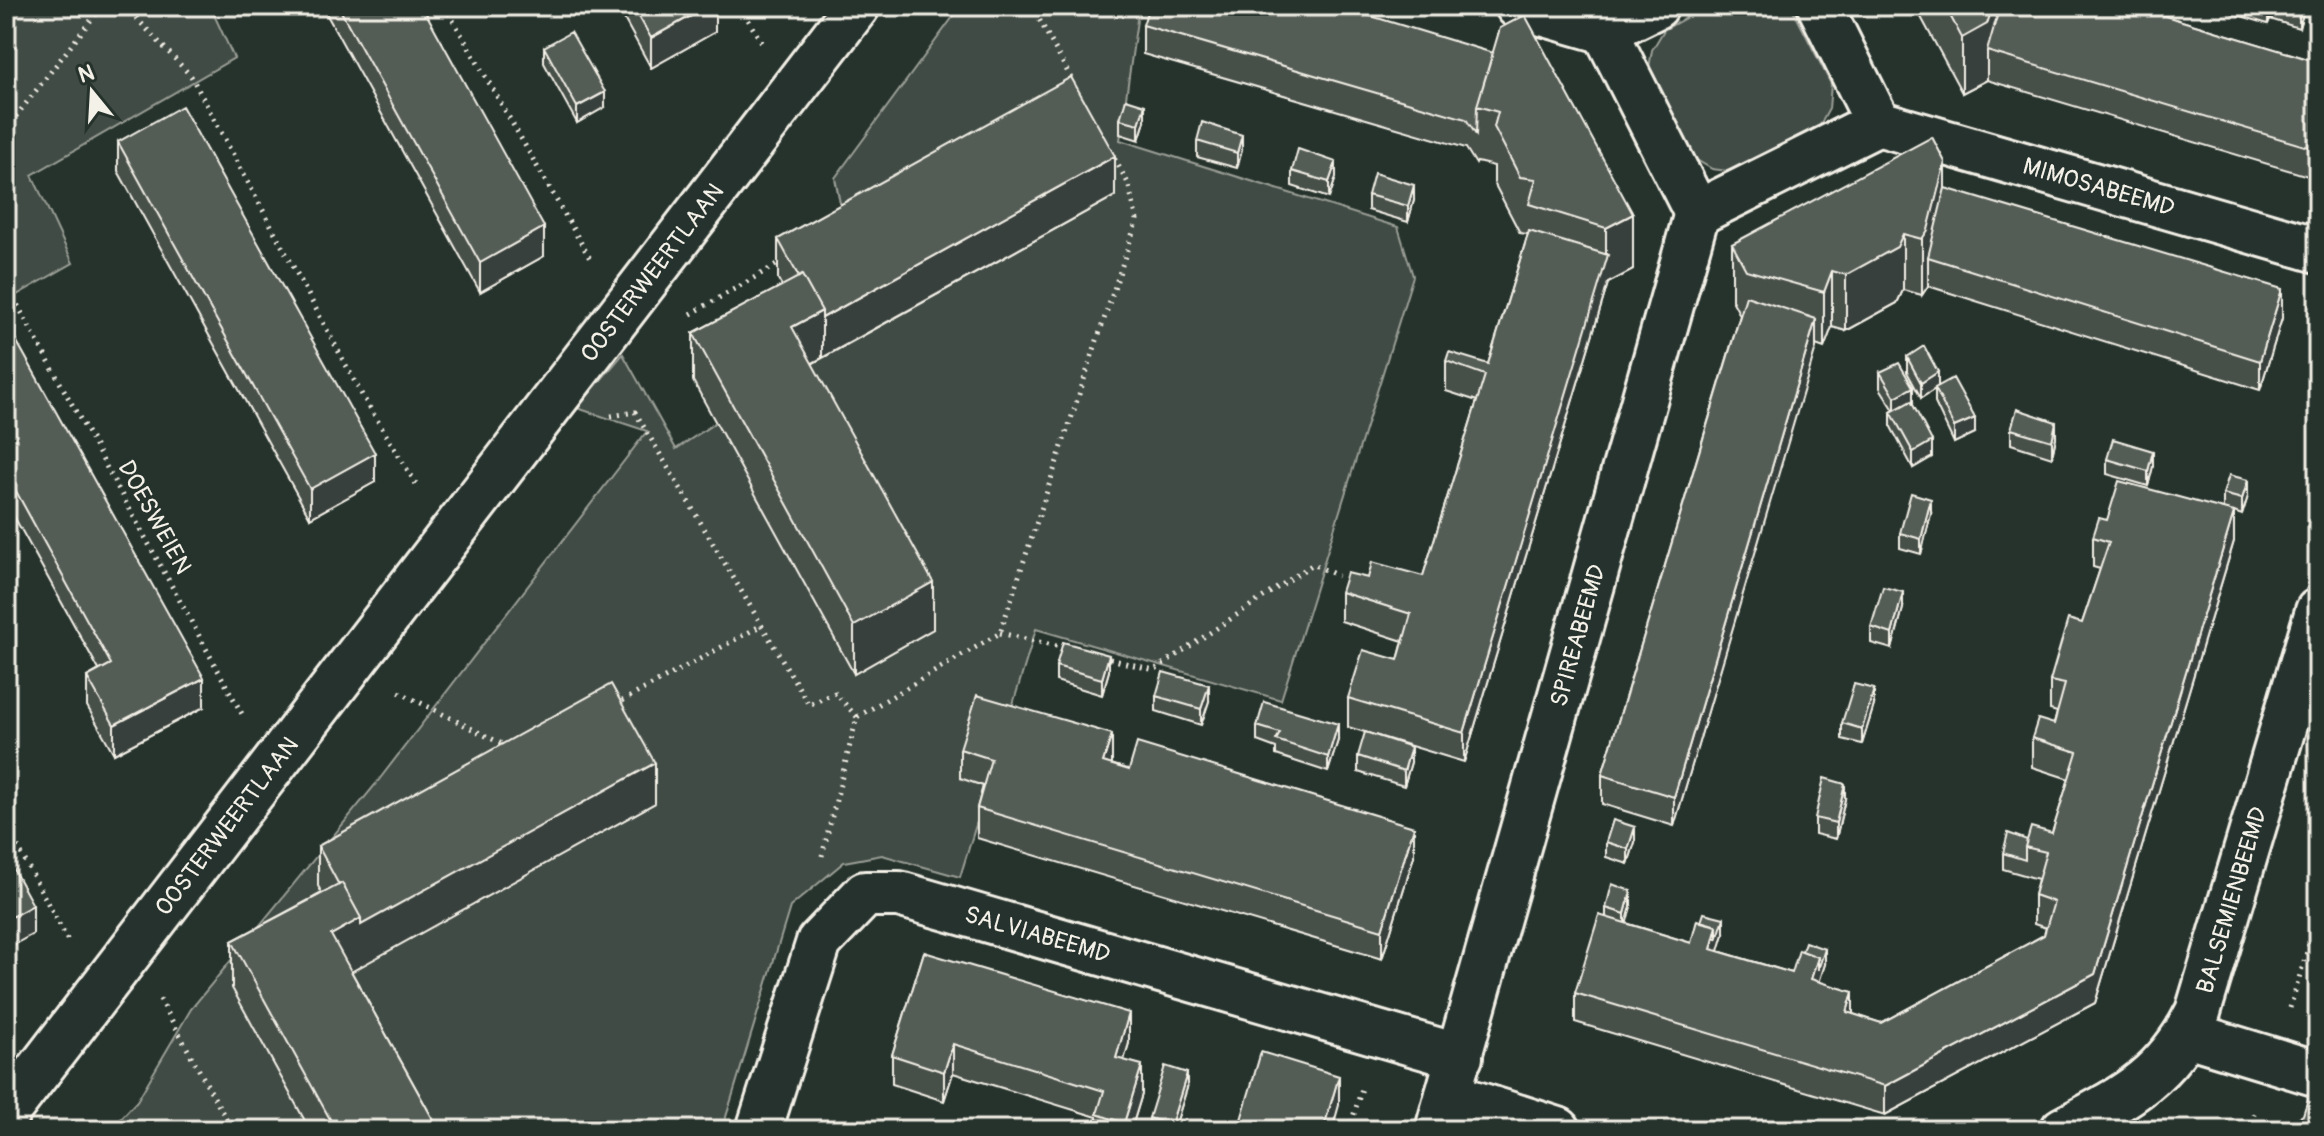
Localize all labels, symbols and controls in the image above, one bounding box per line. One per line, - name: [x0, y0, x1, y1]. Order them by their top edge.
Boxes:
- north arrow: [52, 52, 132, 132]
- text: N: [75, 58, 98, 90]
- street label: MIMOSABEEMD: [2020, 152, 2178, 223]
- street label: OOSTERWEERTLAAN: [575, 178, 730, 368]
- street label: DOESWEIEN: [111, 455, 198, 579]
- street label: SPIREABEEMD: [1544, 561, 1612, 710]
- street label: OOSTERWEERTLAAN: [149, 731, 305, 922]
- street label: BALSEMIENBEEMD: [2190, 803, 2274, 997]
- street label: SALVIABEEMD: [961, 900, 1113, 970]

